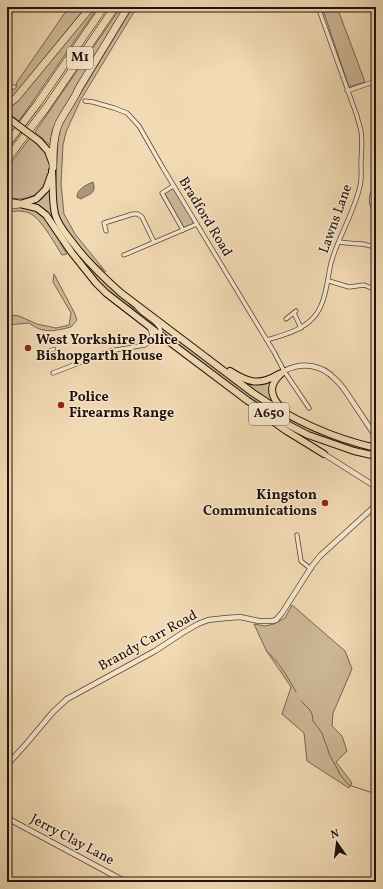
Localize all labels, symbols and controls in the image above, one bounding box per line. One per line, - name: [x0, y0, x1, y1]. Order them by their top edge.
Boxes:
- road number: M1: [67, 47, 93, 69]
- street label: Bradford Road: [174, 174, 236, 260]
- street label: Lawns Lane: [315, 181, 357, 256]
- place label: West Yorkshire Police Bishopgarth House: [36, 331, 178, 366]
- marker: West Yorkshire Police Bishopgarth House: [23, 343, 33, 353]
- place label: Police Firearms Range: [69, 388, 174, 423]
- marker: Police Firearms Range: [56, 400, 66, 410]
- road number: A650: [249, 403, 289, 425]
- place label: Kingston Communications: [203, 486, 317, 521]
- marker: Kingston Communications: [320, 498, 330, 508]
- street label: Brandy Carr Road: [95, 606, 201, 676]
- street label: Jerry Clay Lane: [27, 810, 118, 870]
- north arrow: [317, 823, 357, 863]
- text: N: [329, 827, 341, 843]

